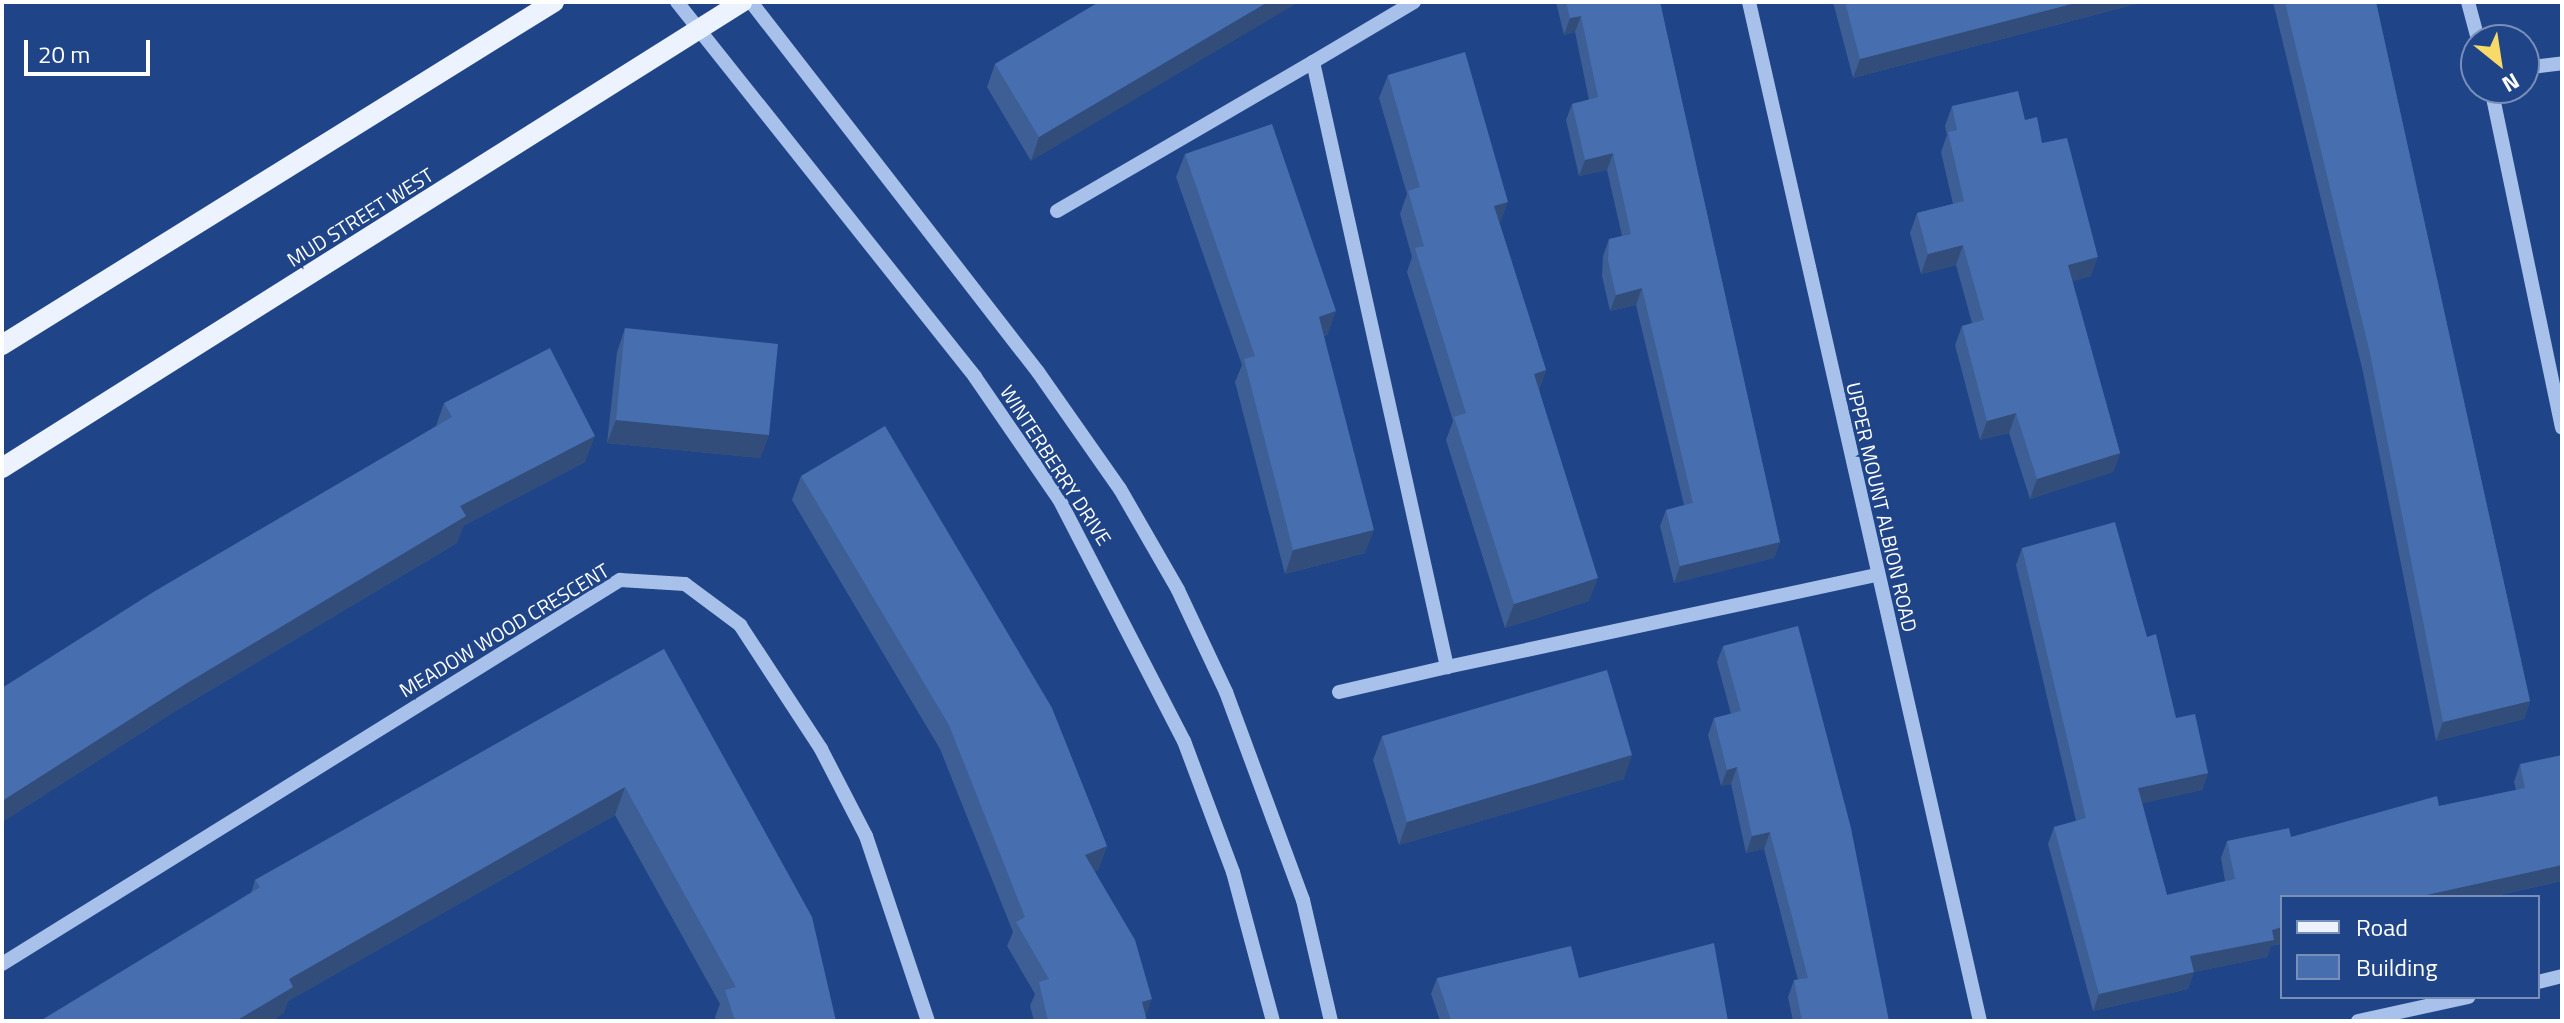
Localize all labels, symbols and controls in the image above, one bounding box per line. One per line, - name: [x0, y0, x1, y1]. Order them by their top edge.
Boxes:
- scale bar: [28, 24, 154, 74]
- north arrow: [2460, 24, 2540, 104]
- text: 20 m: [38, 36, 90, 72]
- text: N: [2496, 65, 2526, 102]
- street label: MUD STREET WEST: [282, 162, 438, 272]
- street label: UPPER MOUNT ALBION ROAD: [1842, 380, 1922, 634]
- street label: WINTERBERRY DRIVE: [995, 381, 1117, 549]
- street label: MEADOW WOOD CRESCENT: [395, 558, 613, 702]
- legend: [2280, 895, 2540, 999]
- text: Road: [2356, 909, 2408, 945]
- text: Building: [2356, 949, 2438, 985]

